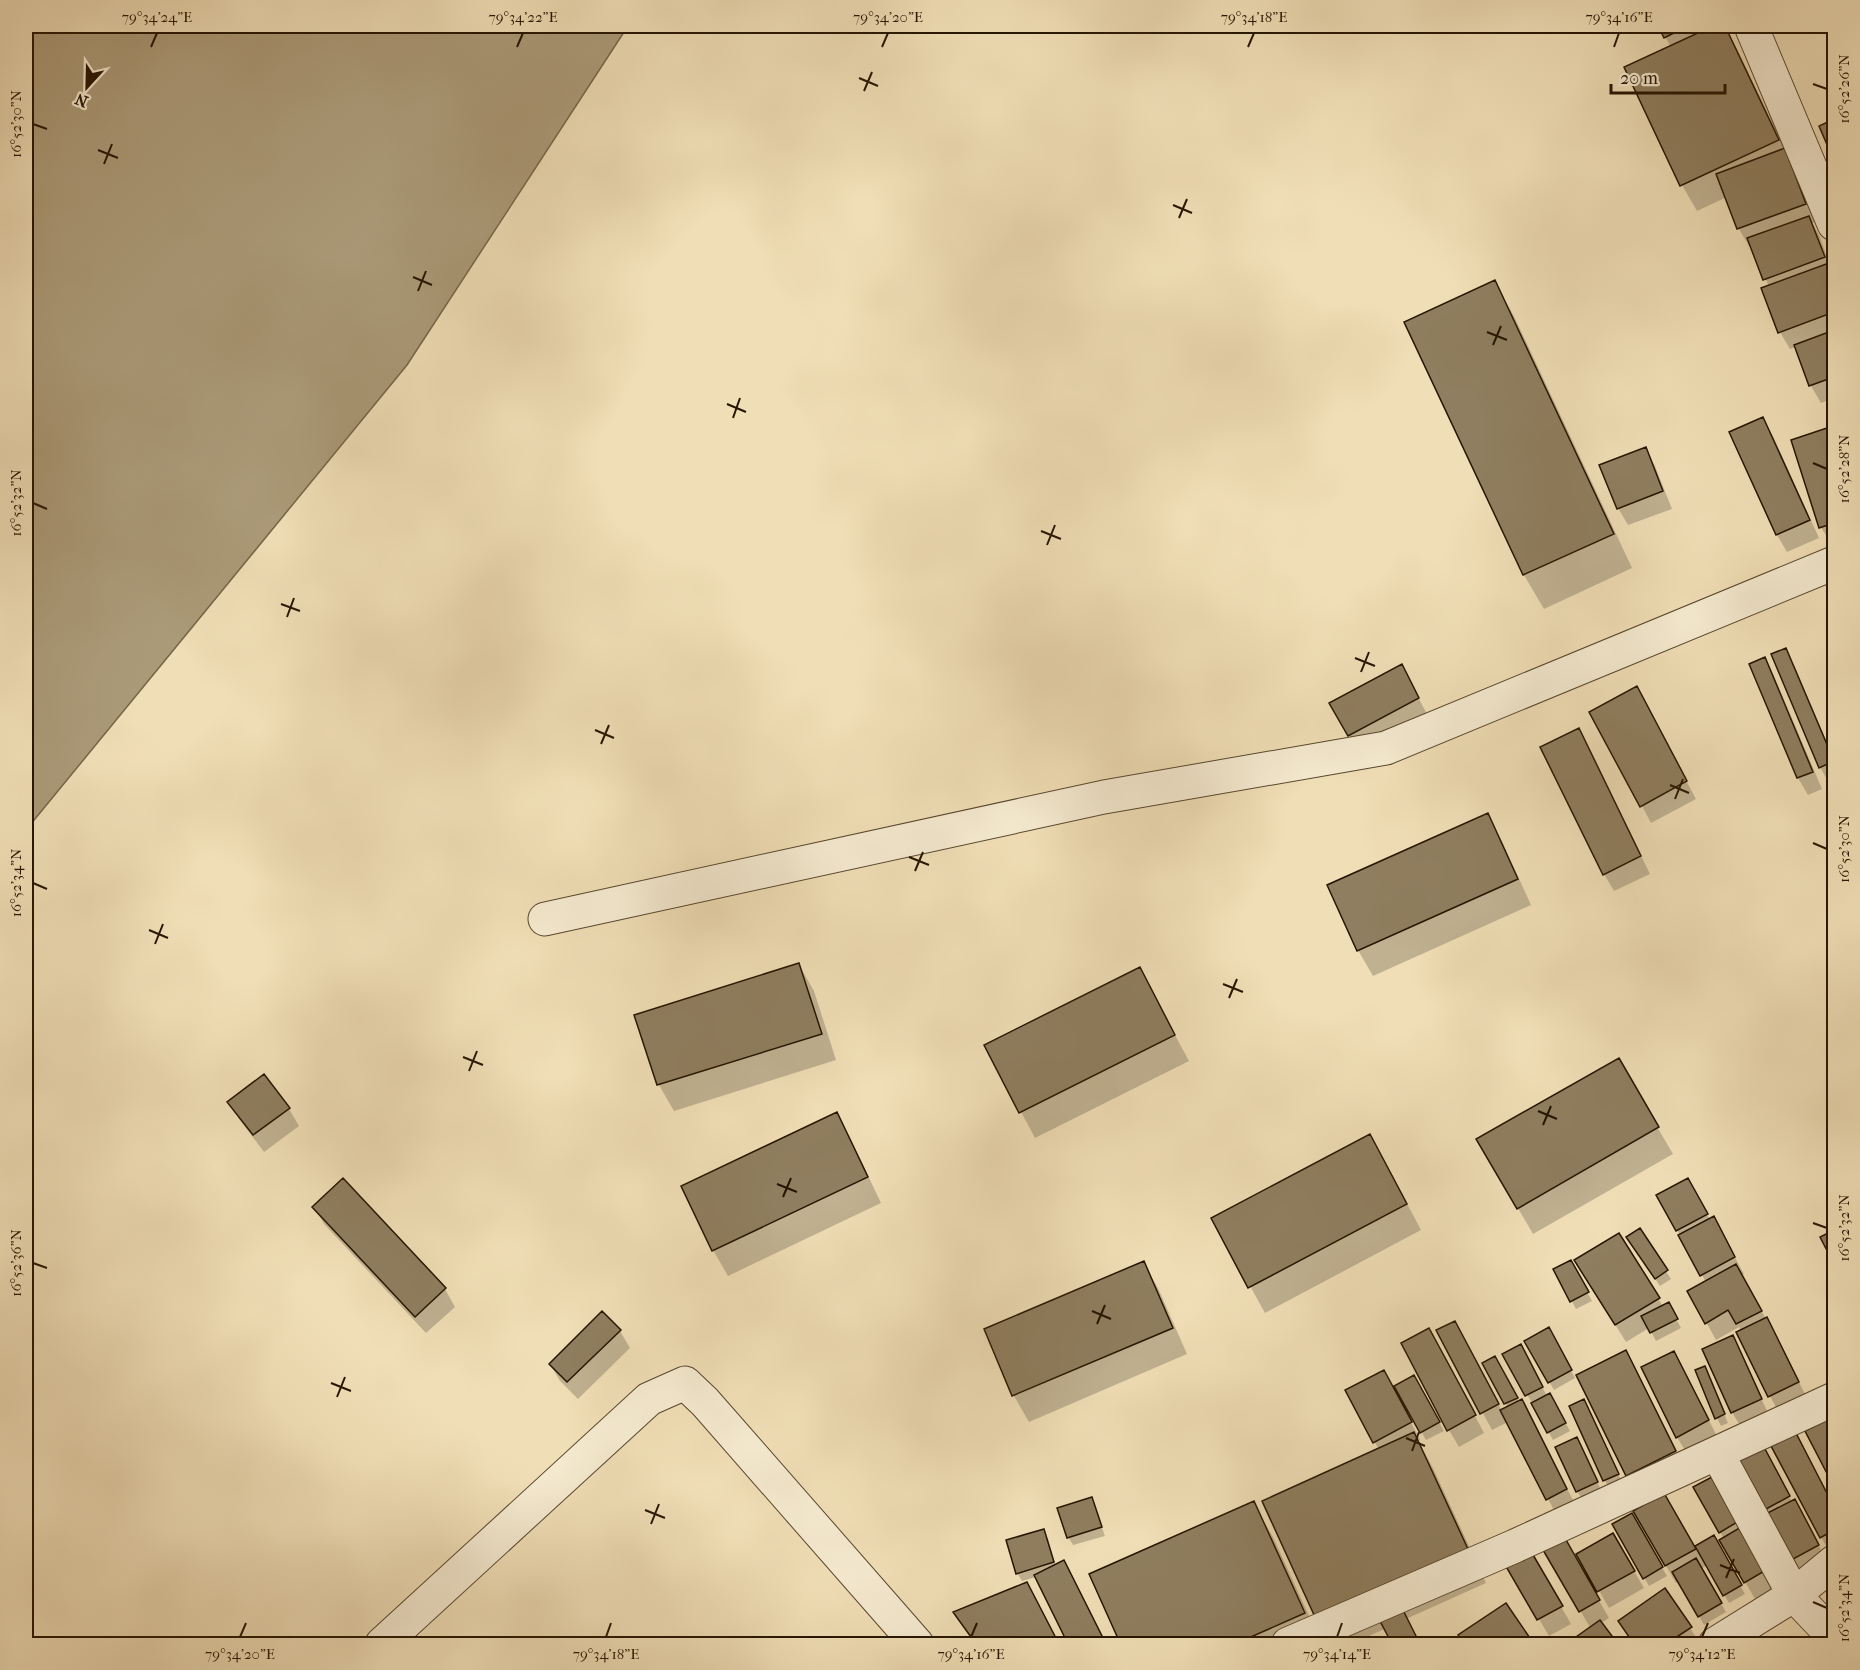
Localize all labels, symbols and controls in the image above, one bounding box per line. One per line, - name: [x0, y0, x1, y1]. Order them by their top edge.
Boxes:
- text: 79°34'24"E: [122, 8, 192, 26]
- text: 79°34'22"E: [488, 8, 558, 26]
- text: 79°34'20"E: [853, 8, 923, 26]
- text: 79°34'18"E: [1221, 8, 1287, 26]
- text: 79°34'16"E: [1585, 8, 1653, 26]
- text: 16°52'26"N: [1835, 54, 1853, 124]
- north arrow: [57, 57, 117, 117]
- scale bar: [1611, 57, 1725, 95]
- text: 20 m: [1620, 68, 1658, 89]
- text: 16°52'30"N: [7, 89, 25, 158]
- text: N: [72, 89, 91, 112]
- text: 16°52'28"N: [1835, 434, 1853, 503]
- text: 16°52'32"N: [7, 469, 25, 537]
- text: 16°52'30"N: [1835, 814, 1853, 883]
- text: 16°52'34"N: [7, 848, 25, 917]
- text: 16°52'32"N: [1835, 1194, 1853, 1262]
- text: 16°52'36"N: [7, 1228, 25, 1297]
- text: 16°52'34"N: [1835, 1573, 1853, 1642]
- text: 79°34'20"E: [205, 1645, 275, 1663]
- text: 79°34'18"E: [573, 1645, 639, 1663]
- text: 79°34'16"E: [937, 1645, 1005, 1663]
- text: 79°34'14"E: [1303, 1645, 1371, 1663]
- text: 79°34'12"E: [1669, 1645, 1735, 1663]

